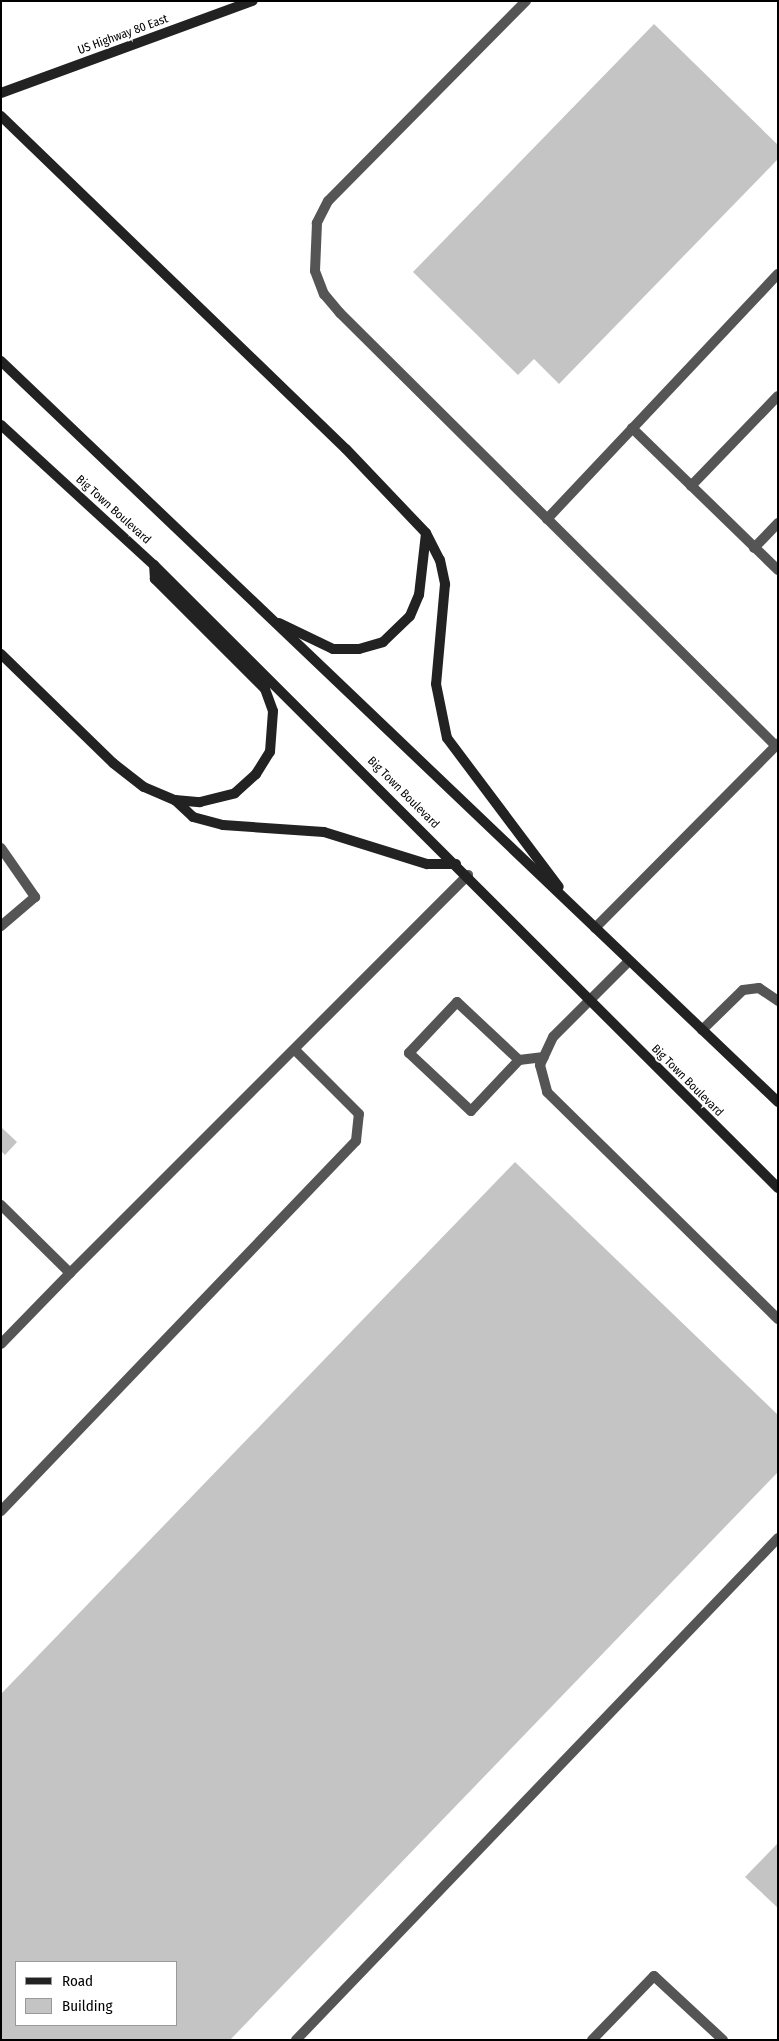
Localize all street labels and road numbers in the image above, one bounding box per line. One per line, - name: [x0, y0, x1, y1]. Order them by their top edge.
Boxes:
- street label: US Highway 80 East: [76, 12, 170, 58]
- street label: Big Town Boulevard: [73, 473, 153, 547]
- street label: Big Town Boulevard: [364, 754, 442, 832]
- street label: Big Town Boulevard: [648, 1042, 726, 1120]

